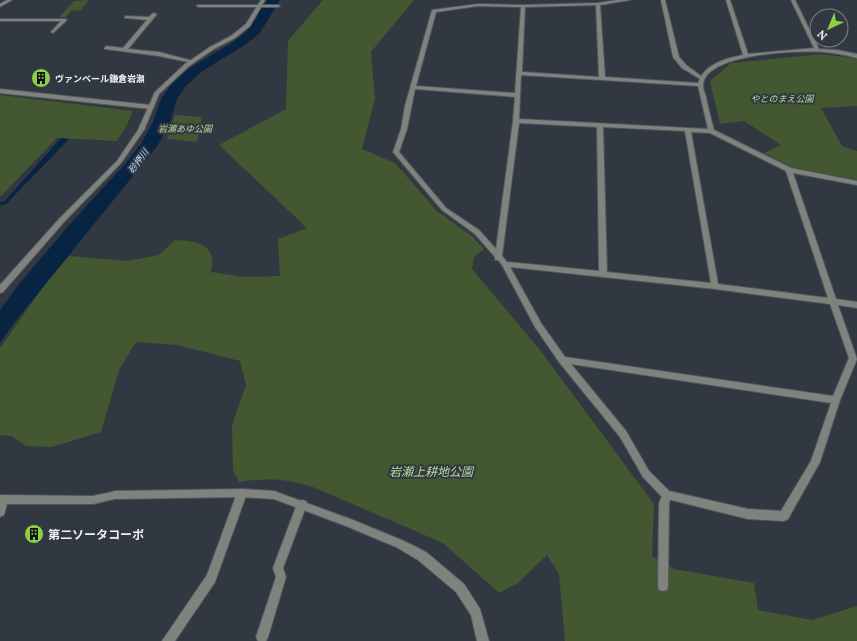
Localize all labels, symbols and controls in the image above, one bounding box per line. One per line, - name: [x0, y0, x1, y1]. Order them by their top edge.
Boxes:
- north arrow: [809, 8, 849, 48]
- text: N: [814, 27, 830, 43]
- building icon: ヴァンベール鎌倉岩瀬: [30, 67, 52, 89]
- place label: ヴァンベール鎌倉岩瀬: [55, 73, 145, 84]
- park label: やとのまえ公園: [751, 93, 815, 104]
- park label: 岩瀬あゆ公園: [158, 123, 214, 134]
- water label: 砂押川: [126, 146, 151, 175]
- park label: 岩瀬上耕地公園: [389, 464, 475, 479]
- building icon: 第二ソータコーポ: [23, 523, 45, 545]
- place label: 第二ソータコーポ: [48, 527, 144, 542]

